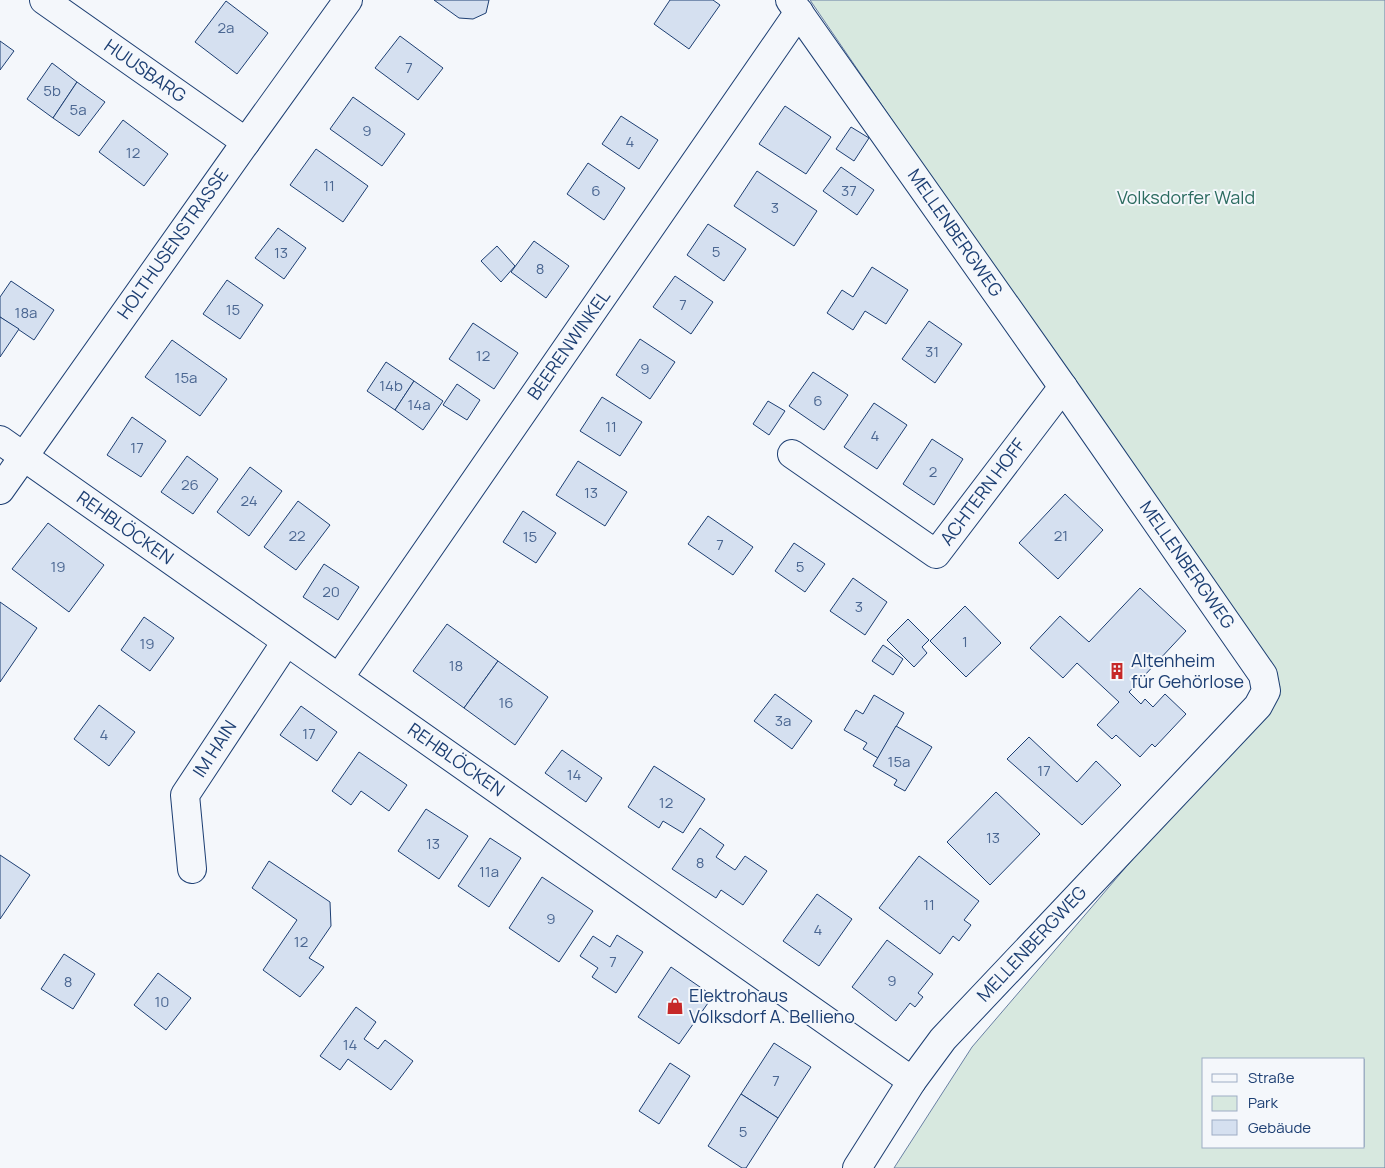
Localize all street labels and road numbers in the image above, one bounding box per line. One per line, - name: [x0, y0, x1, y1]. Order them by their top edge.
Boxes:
- street label: HUUSBARG: [100, 33, 191, 107]
- street label: HOLTHUSENSTRASSE: [111, 163, 233, 323]
- street label: MELLENBERGWEG: [903, 164, 1009, 301]
- street label: BEERENWINKEL: [521, 285, 615, 404]
- street label: ACHTERN HOFF: [934, 433, 1030, 550]
- street label: REHBLÖCKEN: [72, 485, 179, 569]
- street label: MELLENBERGWEG: [1135, 496, 1241, 633]
- street label: IM HAIN: [187, 715, 241, 781]
- street label: REHBLÖCKEN: [403, 717, 510, 801]
- street label: MELLENBERGWEG: [971, 880, 1092, 1007]

